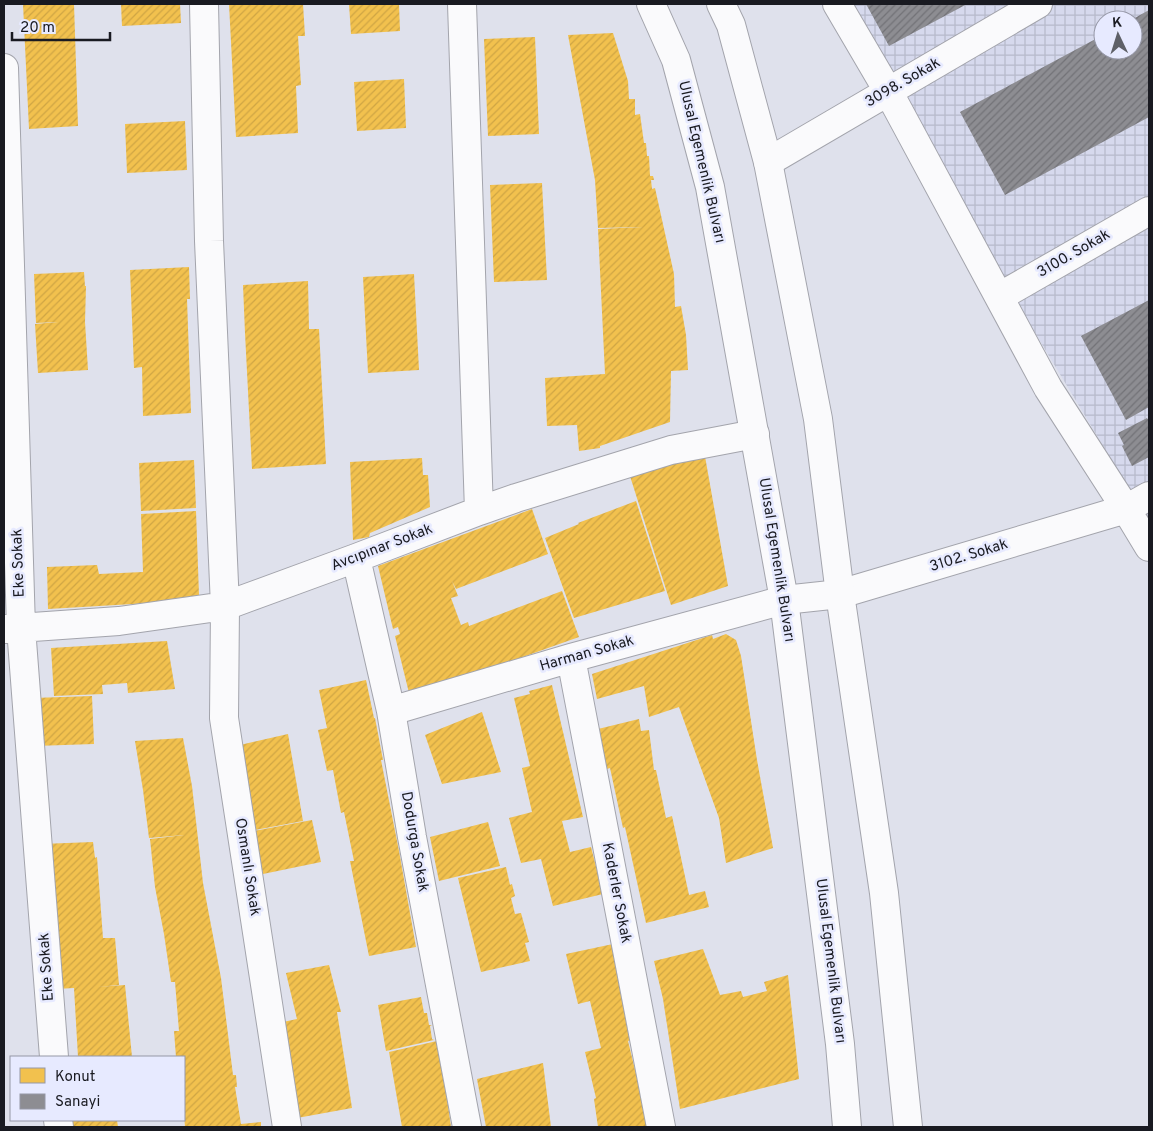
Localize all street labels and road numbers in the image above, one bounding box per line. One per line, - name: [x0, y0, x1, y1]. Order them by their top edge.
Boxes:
- street label: 3098. Sokak: [862, 54, 944, 112]
- street label: Ulusal Egemenlik Bulvarı: [673, 79, 729, 245]
- street label: 3100. Sokak: [1034, 225, 1114, 283]
- street label: Ulusal Egemenlik Bulvarı: [754, 476, 798, 644]
- street label: Avcıpınar Sokak: [329, 520, 436, 576]
- street label: Eke Sokak: [8, 528, 30, 598]
- street label: 3102. Sokak: [928, 535, 1010, 577]
- street label: Harman Sokak: [538, 631, 636, 677]
- street label: Dodurga Sokak: [396, 790, 432, 894]
- street label: Osmanlı Sokak: [230, 817, 264, 917]
- street label: Kaderler Sokak: [597, 841, 635, 945]
- street label: Ulusal Egemenlik Bulvarı: [810, 877, 850, 1045]
- street label: Eke Sokak: [35, 932, 59, 1002]

